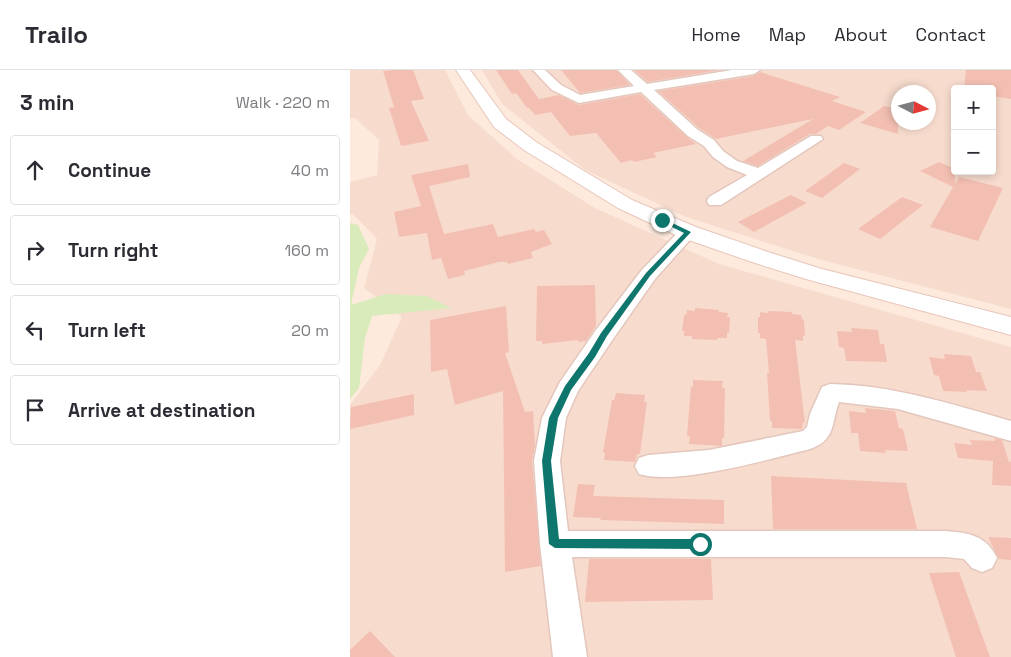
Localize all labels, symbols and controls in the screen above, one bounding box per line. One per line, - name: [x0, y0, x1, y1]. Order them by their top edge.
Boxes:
- text: Trailo: [25, 19, 88, 50]
- text: Home: [692, 23, 741, 46]
- text: Map: [769, 23, 806, 46]
- text: About: [834, 23, 888, 46]
- text: Contact: [916, 23, 986, 46]
- north arrow: [891, 85, 936, 130]
- map controls: [951, 85, 996, 175]
- button: +: [951, 85, 996, 130]
- text: 3 min: [20, 89, 75, 116]
- text: Walk · 220 m: [236, 92, 330, 113]
- button: −: [951, 130, 996, 175]
- icon: ahead: [21, 156, 49, 184]
- text: Continue: [68, 158, 151, 183]
- text: 40 m: [291, 160, 329, 181]
- route end: [651, 209, 674, 232]
- icon: right: [21, 236, 49, 264]
- text: Turn right: [68, 238, 158, 263]
- text: 160 m: [284, 240, 329, 261]
- icon: left: [21, 316, 49, 344]
- text: Turn left: [68, 318, 146, 343]
- text: 20 m: [291, 320, 329, 341]
- icon: arrive: [21, 396, 49, 424]
- text: Arrive at destination: [68, 398, 256, 423]
- route start: [689, 533, 712, 556]

